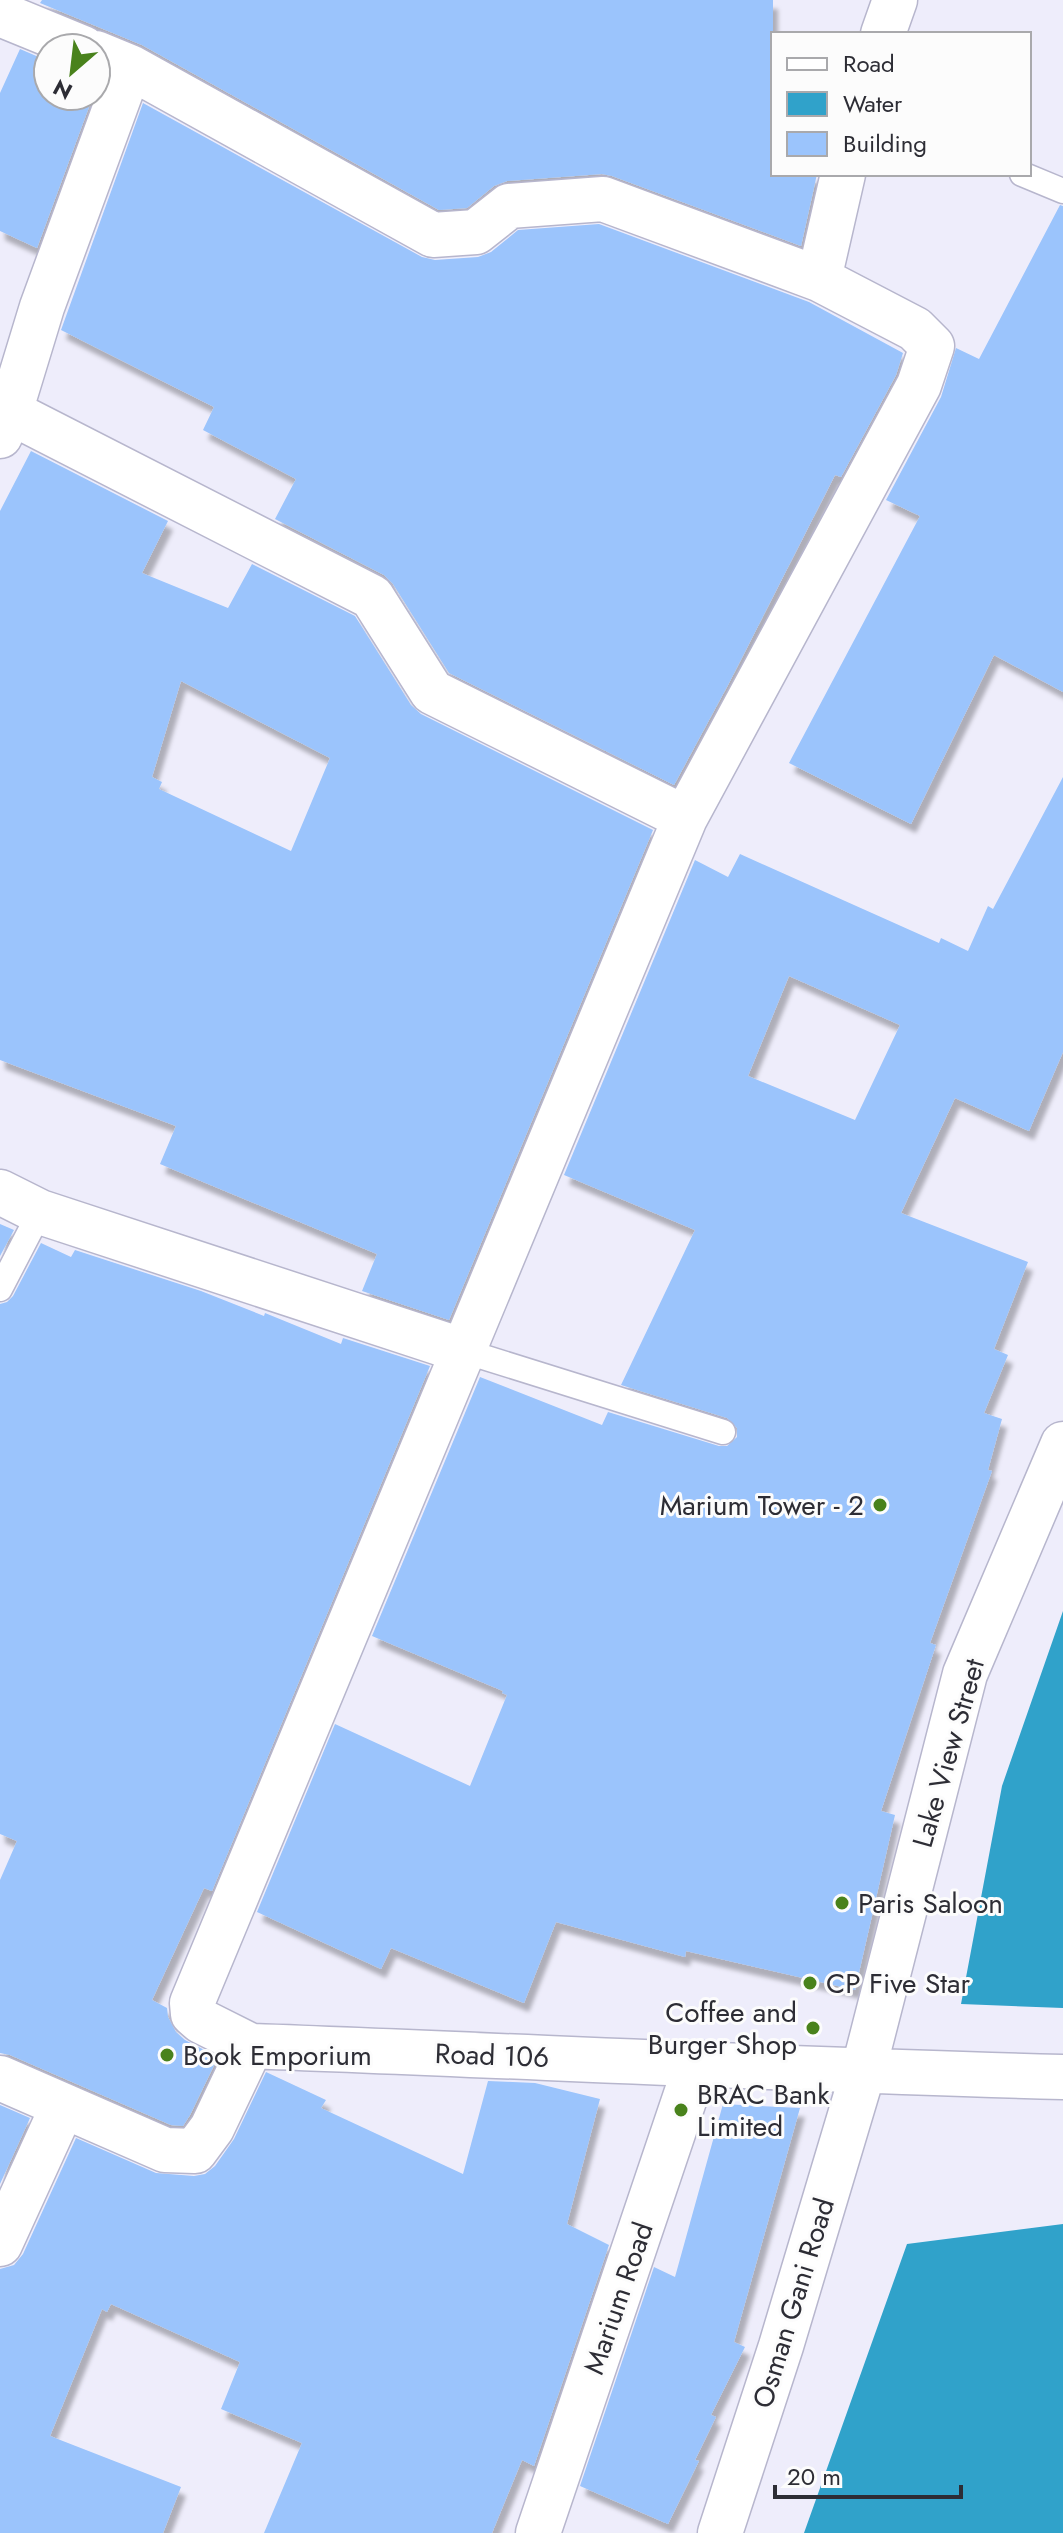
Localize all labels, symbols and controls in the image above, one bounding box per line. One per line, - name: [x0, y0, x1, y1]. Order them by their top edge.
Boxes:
- north arrow: [32, 32, 112, 112]
- legend: [771, 32, 1031, 176]
- text: Road: [843, 46, 895, 81]
- text: N: [47, 71, 78, 108]
- text: Water: [843, 86, 903, 121]
- text: Building: [843, 126, 927, 161]
- place label: Marium Tower - 2: [660, 1485, 864, 1526]
- marker: Marium Tower - 2: [871, 1496, 889, 1514]
- street label: Lake View Street: [902, 1654, 995, 1852]
- place label: Paris Saloon: [858, 1883, 1003, 1924]
- marker: Paris Saloon: [833, 1894, 851, 1912]
- place label: CP Five Star: [826, 1963, 970, 2004]
- marker: CP Five Star: [801, 1974, 819, 1992]
- place label: Coffee and Burger Shop: [648, 1992, 797, 2065]
- marker: Coffee and Burger Shop: [804, 2019, 822, 2037]
- street label: Road 106: [434, 2033, 550, 2078]
- place label: Book Emporium: [183, 2035, 372, 2076]
- marker: Book Emporium: [158, 2046, 176, 2064]
- place label: BRAC Bank Limited: [697, 2074, 830, 2147]
- marker: BRAC Bank Limited: [672, 2101, 690, 2119]
- street label: Osman Gani Road: [742, 2193, 845, 2413]
- street label: Marium Road: [573, 2217, 664, 2380]
- scale bar: [775, 2449, 961, 2499]
- text: 20 m: [787, 2459, 841, 2494]

